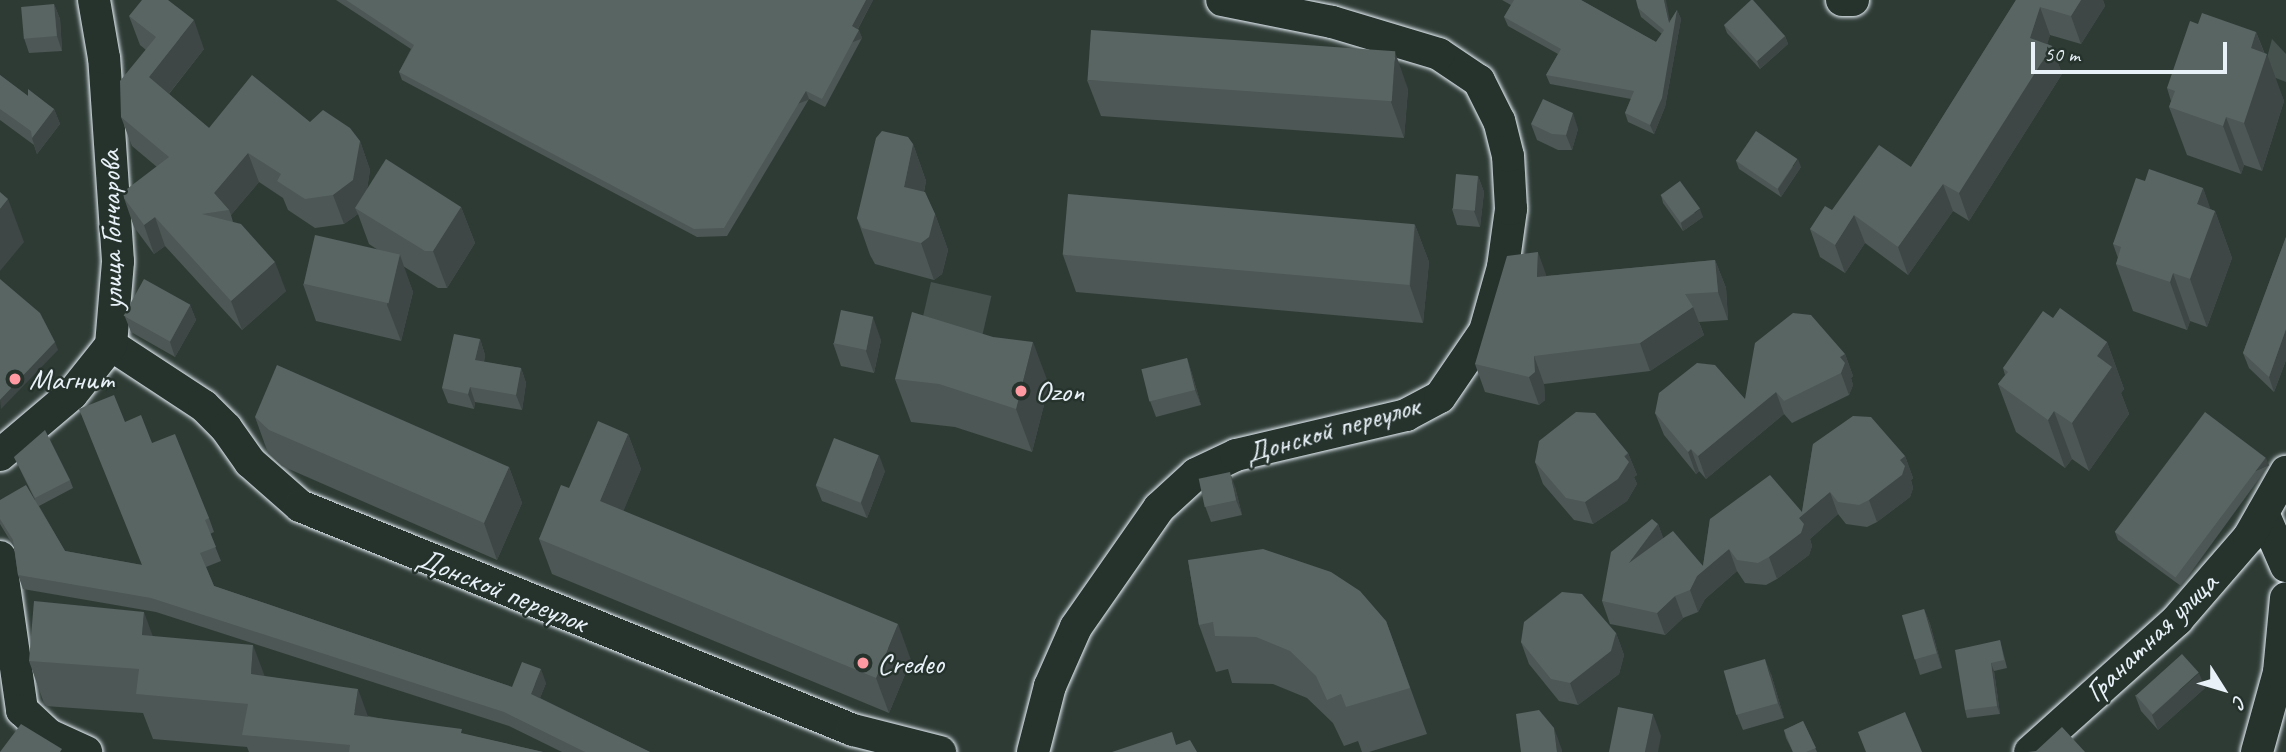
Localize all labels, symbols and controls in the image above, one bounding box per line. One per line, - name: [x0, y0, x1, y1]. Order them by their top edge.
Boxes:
- scale bar: [2034, 28, 2230, 72]
- text: 50 m: [2044, 41, 2080, 67]
- street label: улица Гончарова: [92, 149, 130, 311]
- place label: Магнит: [29, 361, 114, 397]
- marker: Магнит: [7, 371, 23, 387]
- place label: Ozon: [1035, 373, 1084, 409]
- marker: Ozon: [1013, 383, 1029, 399]
- street label: Донской переулок: [1241, 387, 1423, 471]
- street label: Донской переулок: [412, 540, 592, 640]
- street label: Гранатная улица: [2076, 564, 2226, 710]
- place label: Credeo: [877, 645, 944, 681]
- north arrow: [2188, 654, 2258, 724]
- marker: Credeo: [855, 655, 871, 671]
- text: С: [2227, 691, 2252, 713]

